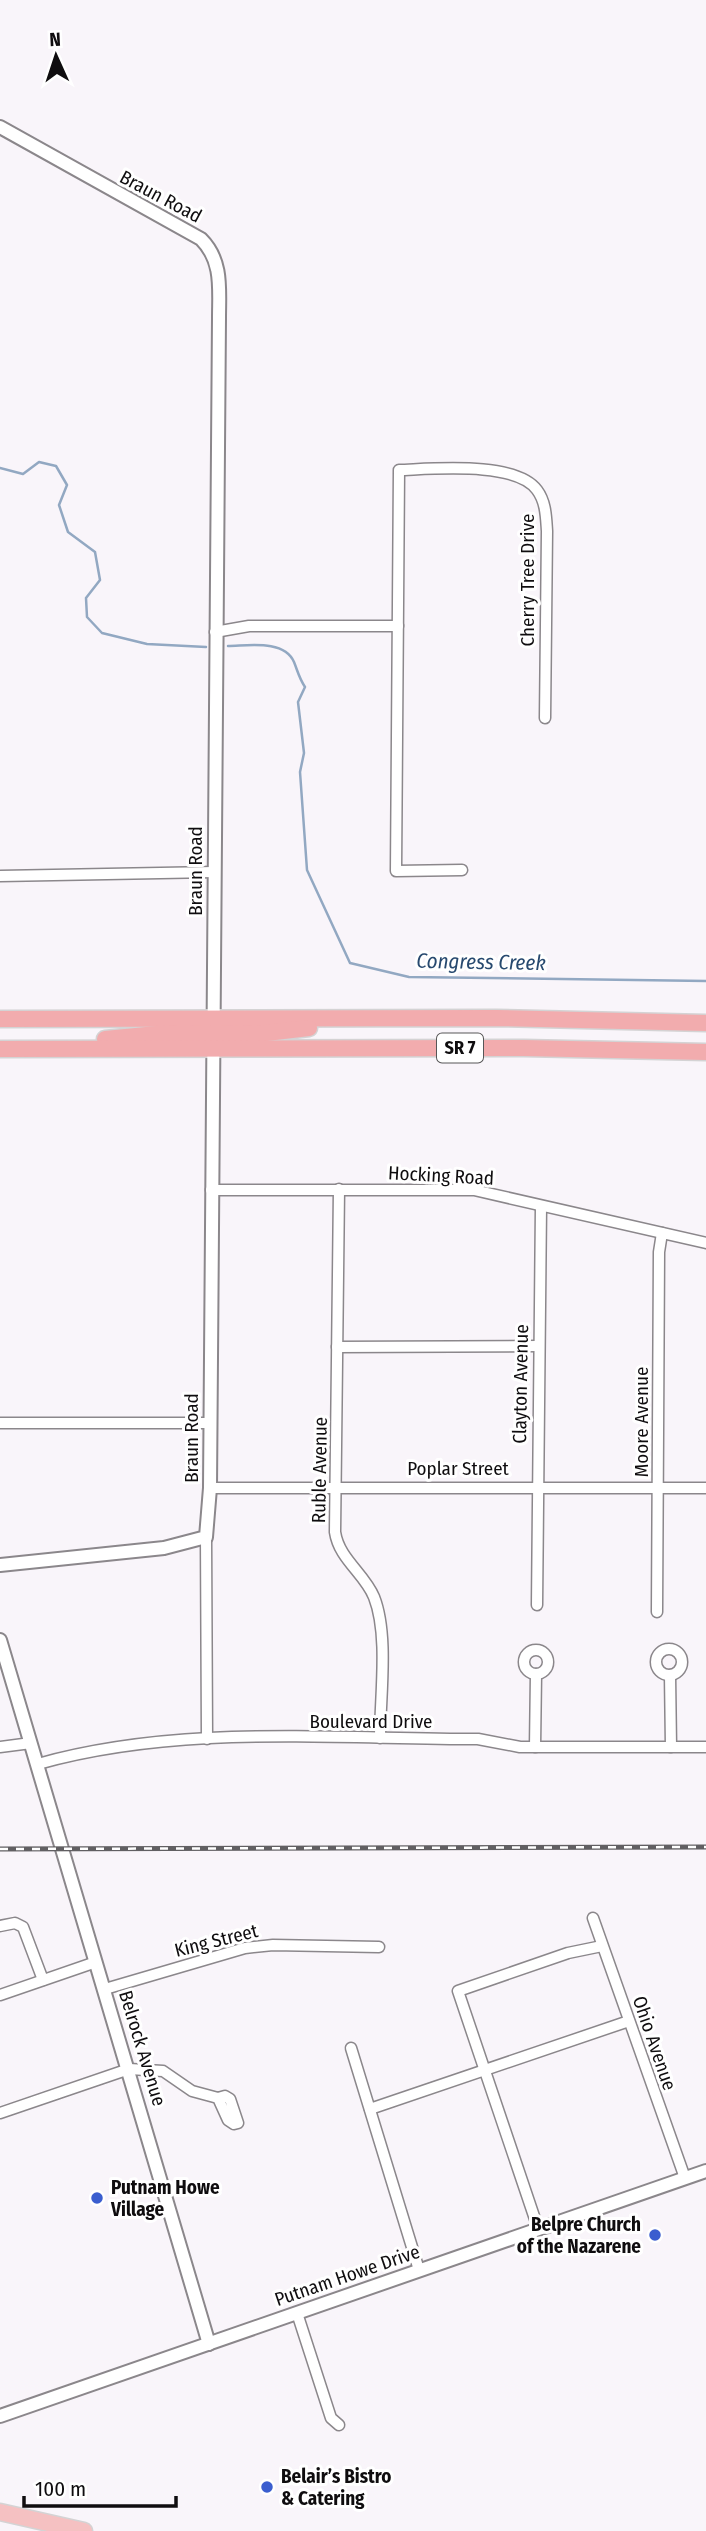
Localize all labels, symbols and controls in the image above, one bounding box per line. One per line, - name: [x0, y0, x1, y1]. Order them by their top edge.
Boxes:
- north arrow: [21, 21, 91, 91]
- text: N: [49, 28, 61, 51]
- street label: Braun Road: [116, 165, 206, 228]
- street label: Cherry Tree Drive: [516, 514, 539, 646]
- street label: Braun Road: [184, 826, 207, 916]
- water label: Congress Creek: [416, 948, 546, 976]
- road number: SR 7: [437, 1034, 483, 1063]
- street label: Hocking Road: [387, 1161, 495, 1190]
- street label: Clayton Avenue: [508, 1324, 533, 1444]
- street label: Moore Avenue: [630, 1367, 653, 1477]
- street label: Braun Road: [180, 1393, 203, 1483]
- street label: Ruble Avenue: [307, 1417, 332, 1523]
- street label: Poplar Street: [407, 1457, 510, 1480]
- street label: Boulevard Drive: [309, 1710, 433, 1733]
- street label: King Street: [172, 1919, 261, 1962]
- street label: Belrock Avenue: [114, 1988, 171, 2109]
- street label: Ohio Avenue: [628, 1993, 681, 2093]
- place label: Putnam Howe Village: [110, 2176, 220, 2221]
- marker: Putnam Howe Village: [89, 2190, 105, 2206]
- place label: Belpre Church of the Nazarene: [517, 2213, 641, 2258]
- marker: Belpre Church of the Nazarene: [647, 2227, 663, 2243]
- street label: Putnam Howe Drive: [272, 2240, 423, 2311]
- scale bar: [24, 2464, 177, 2508]
- place label: Belair’s Bistro & Catering: [281, 2465, 391, 2510]
- text: 100 m: [35, 2476, 86, 2502]
- marker: Belair’s Bistro & Catering: [259, 2479, 275, 2495]

